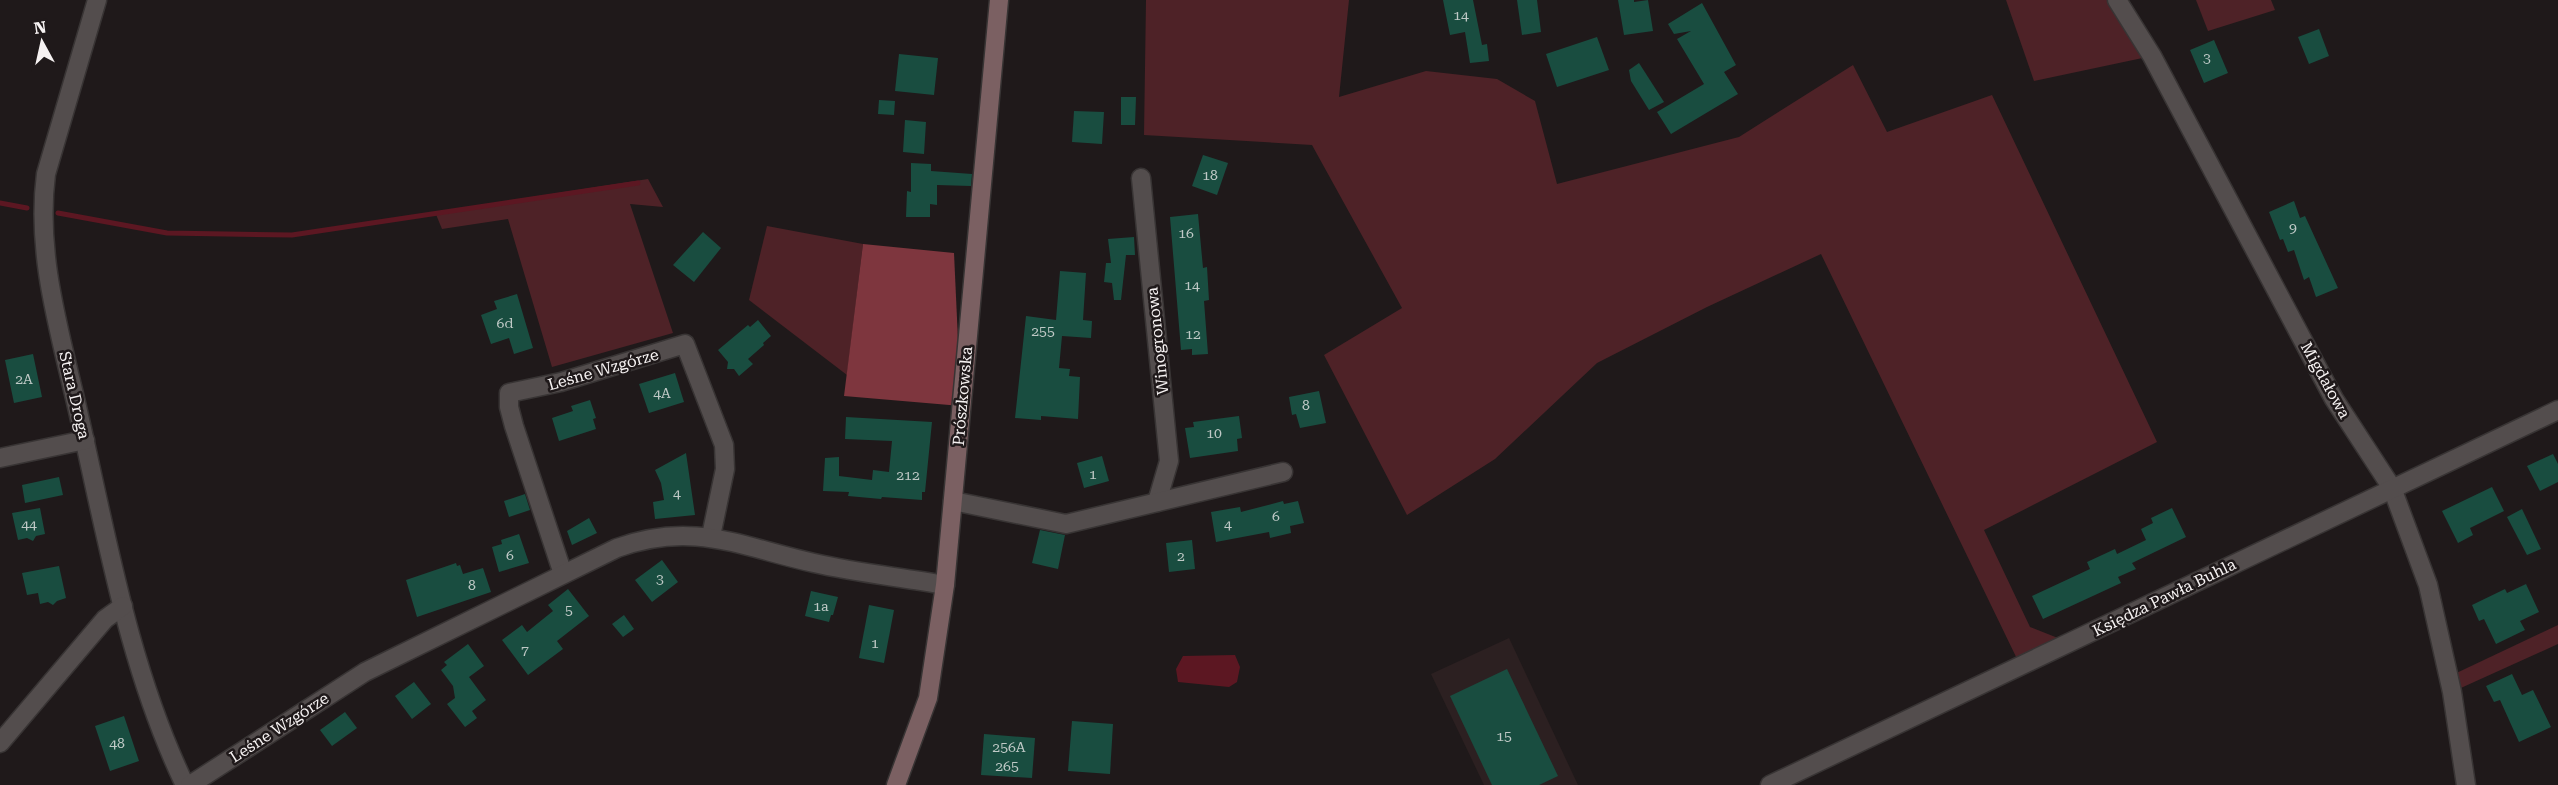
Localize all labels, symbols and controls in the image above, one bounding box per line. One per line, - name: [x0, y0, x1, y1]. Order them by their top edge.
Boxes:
- house number: 14: [1453, 7, 1469, 23]
- north arrow: [12, 12, 72, 72]
- text: N: [33, 17, 47, 38]
- house number: 3: [2203, 50, 2211, 66]
- house number: 18: [1202, 167, 1218, 183]
- house number: 9: [2289, 220, 2297, 236]
- house number: 16: [1178, 225, 1194, 241]
- house number: 14: [1184, 277, 1200, 293]
- street label: Winogronowa: [1142, 286, 1173, 396]
- house number: 6d: [497, 315, 513, 331]
- house number: 255: [1031, 323, 1055, 339]
- house number: 12: [1185, 326, 1201, 342]
- street label: Migdałowa: [2297, 339, 2354, 422]
- street label: Leśne Wzgórze: [546, 345, 661, 394]
- street label: Prószkowska: [949, 345, 976, 447]
- street label: Stara Droga: [55, 349, 94, 441]
- house number: 2A: [15, 371, 33, 387]
- house number: 4A: [653, 385, 671, 401]
- house number: 8: [1302, 397, 1310, 413]
- house number: 10: [1206, 425, 1222, 441]
- house number: 1: [1089, 466, 1097, 482]
- house number: 212: [896, 467, 920, 483]
- house number: 4: [673, 485, 681, 501]
- house number: 6: [1272, 508, 1280, 524]
- house number: 44: [21, 516, 37, 532]
- house number: 4: [1224, 516, 1232, 532]
- house number: 6: [506, 547, 514, 563]
- house number: 2: [1177, 548, 1185, 564]
- street label: Księdza Pawła Buhla: [2089, 554, 2239, 640]
- house number: 3: [656, 571, 664, 587]
- house number: 8: [468, 577, 476, 593]
- house number: 1a: [813, 598, 829, 614]
- house number: 5: [565, 602, 573, 618]
- house number: 1: [871, 635, 879, 651]
- house number: 7: [521, 642, 529, 658]
- street label: Leśne Wzgórze: [226, 688, 333, 767]
- house number: 15: [1496, 728, 1512, 744]
- house number: 48: [109, 735, 125, 751]
- house number: 256A: [992, 739, 1026, 755]
- house number: 265: [995, 758, 1019, 774]

